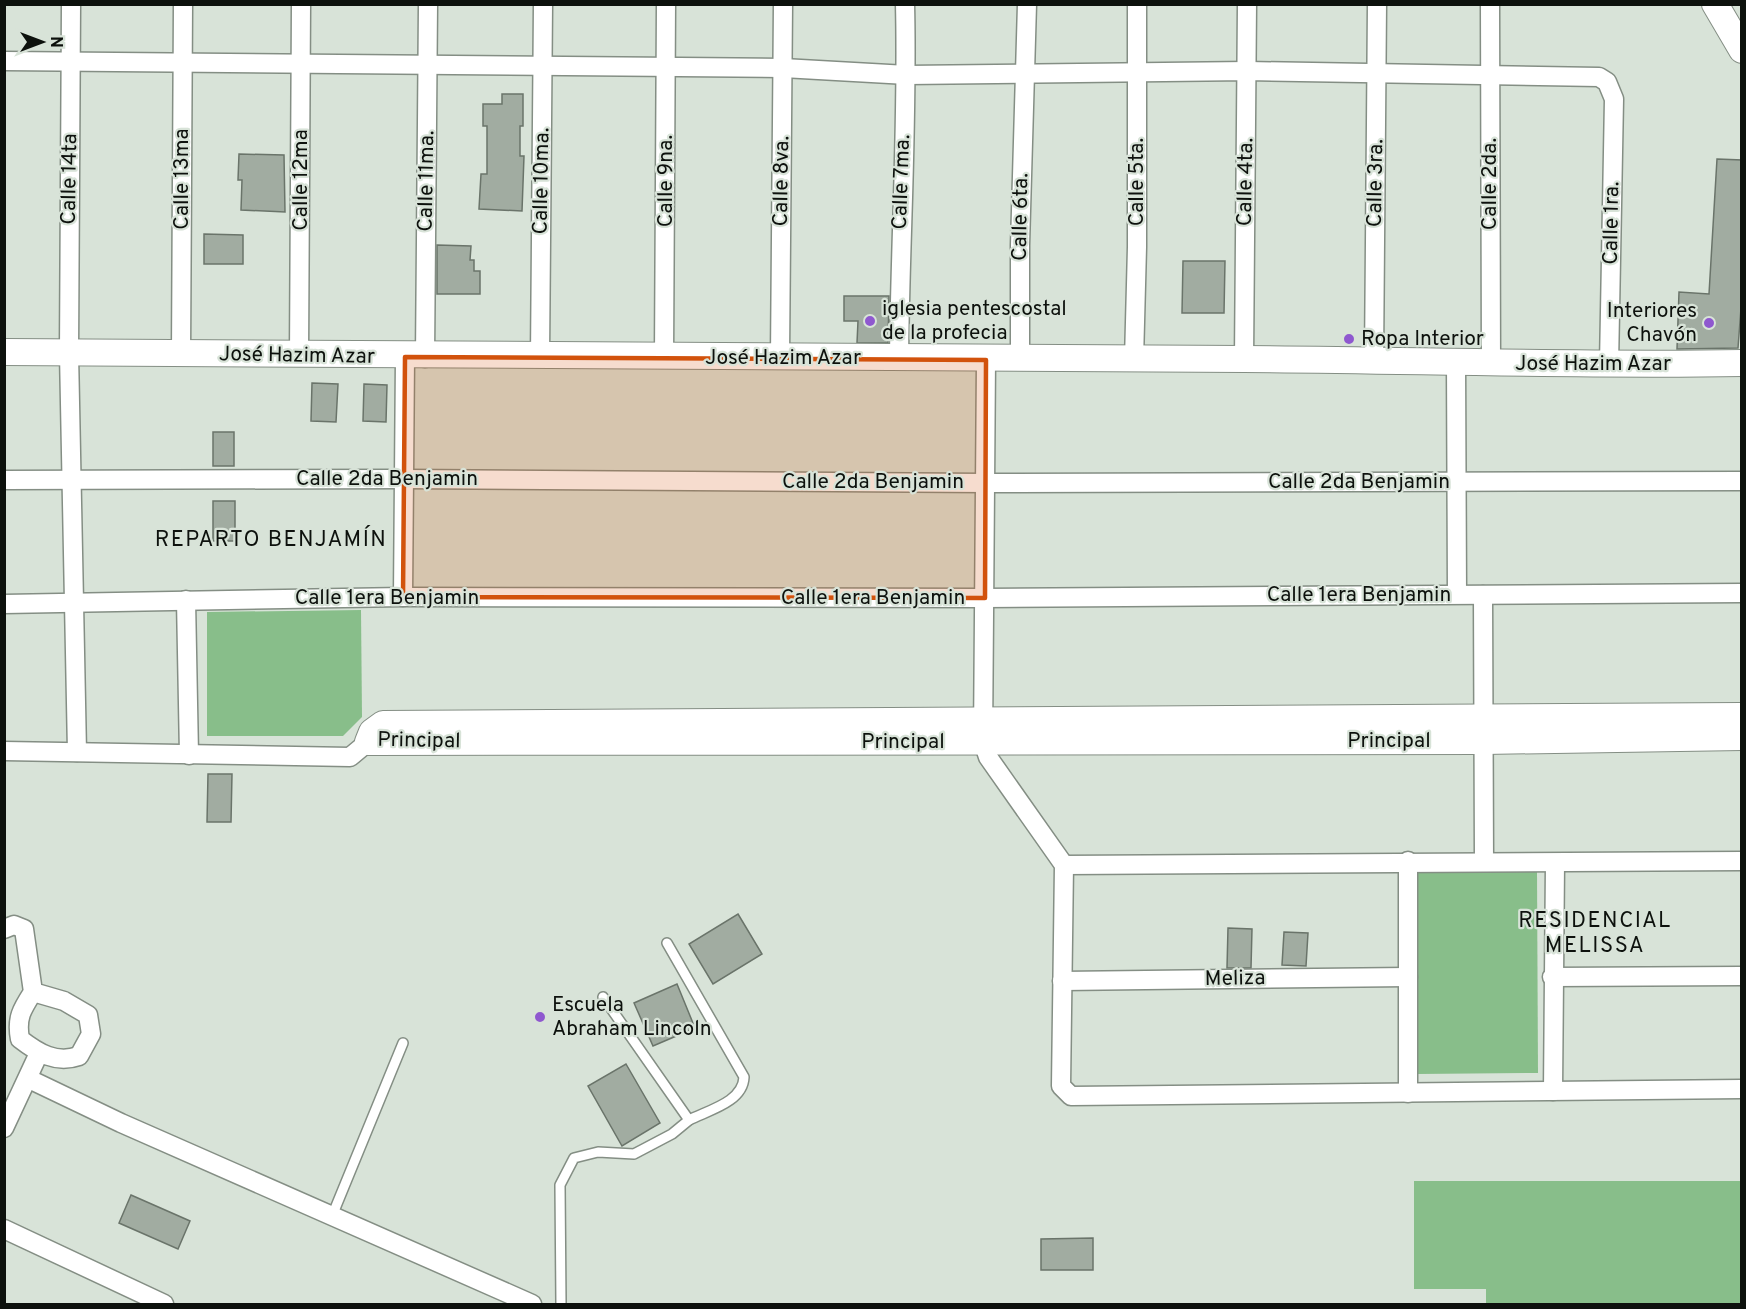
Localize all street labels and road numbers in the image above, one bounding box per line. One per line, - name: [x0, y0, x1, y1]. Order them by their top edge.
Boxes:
- street label: Calle 10ma.: [528, 127, 556, 235]
- street label: Calle 13ma: [169, 128, 196, 230]
- street label: Calle 12ma: [288, 129, 315, 231]
- street label: Calle 11ma.: [413, 130, 441, 232]
- street label: Calle 14ta: [56, 133, 84, 225]
- street label: Calle 7ma.: [887, 134, 917, 230]
- street label: Calle 9na.: [653, 135, 680, 227]
- street label: Calle 8va.: [768, 135, 796, 227]
- street label: Calle 4ta.: [1232, 137, 1260, 227]
- street label: Calle 5ta.: [1124, 138, 1151, 226]
- street label: Calle 2da.: [1477, 138, 1504, 230]
- street label: Calle 3ra.: [1362, 139, 1390, 227]
- street label: Calle 6ta.: [1007, 173, 1035, 261]
- street label: Calle 1ra.: [1598, 181, 1626, 265]
- street label: José Hazim Azar: [219, 341, 375, 371]
- street label: José Hazim Azar: [705, 345, 861, 372]
- street label: José Hazim Azar: [1515, 351, 1671, 378]
- street label: Calle 2da Benjamin: [296, 466, 478, 493]
- street label: Calle 2da Benjamin: [782, 469, 964, 496]
- street label: Calle 2da Benjamin: [1268, 469, 1450, 496]
- street label: Calle 1era Benjamin: [1267, 582, 1451, 609]
- street label: Calle 1era Benjamin: [295, 585, 479, 612]
- street label: Calle 1era Benjamin: [781, 585, 965, 612]
- street label: Principal: [377, 727, 461, 755]
- street label: Principal: [1347, 728, 1431, 755]
- street label: Principal: [861, 729, 945, 756]
- street label: Meliza: [1204, 965, 1266, 993]

